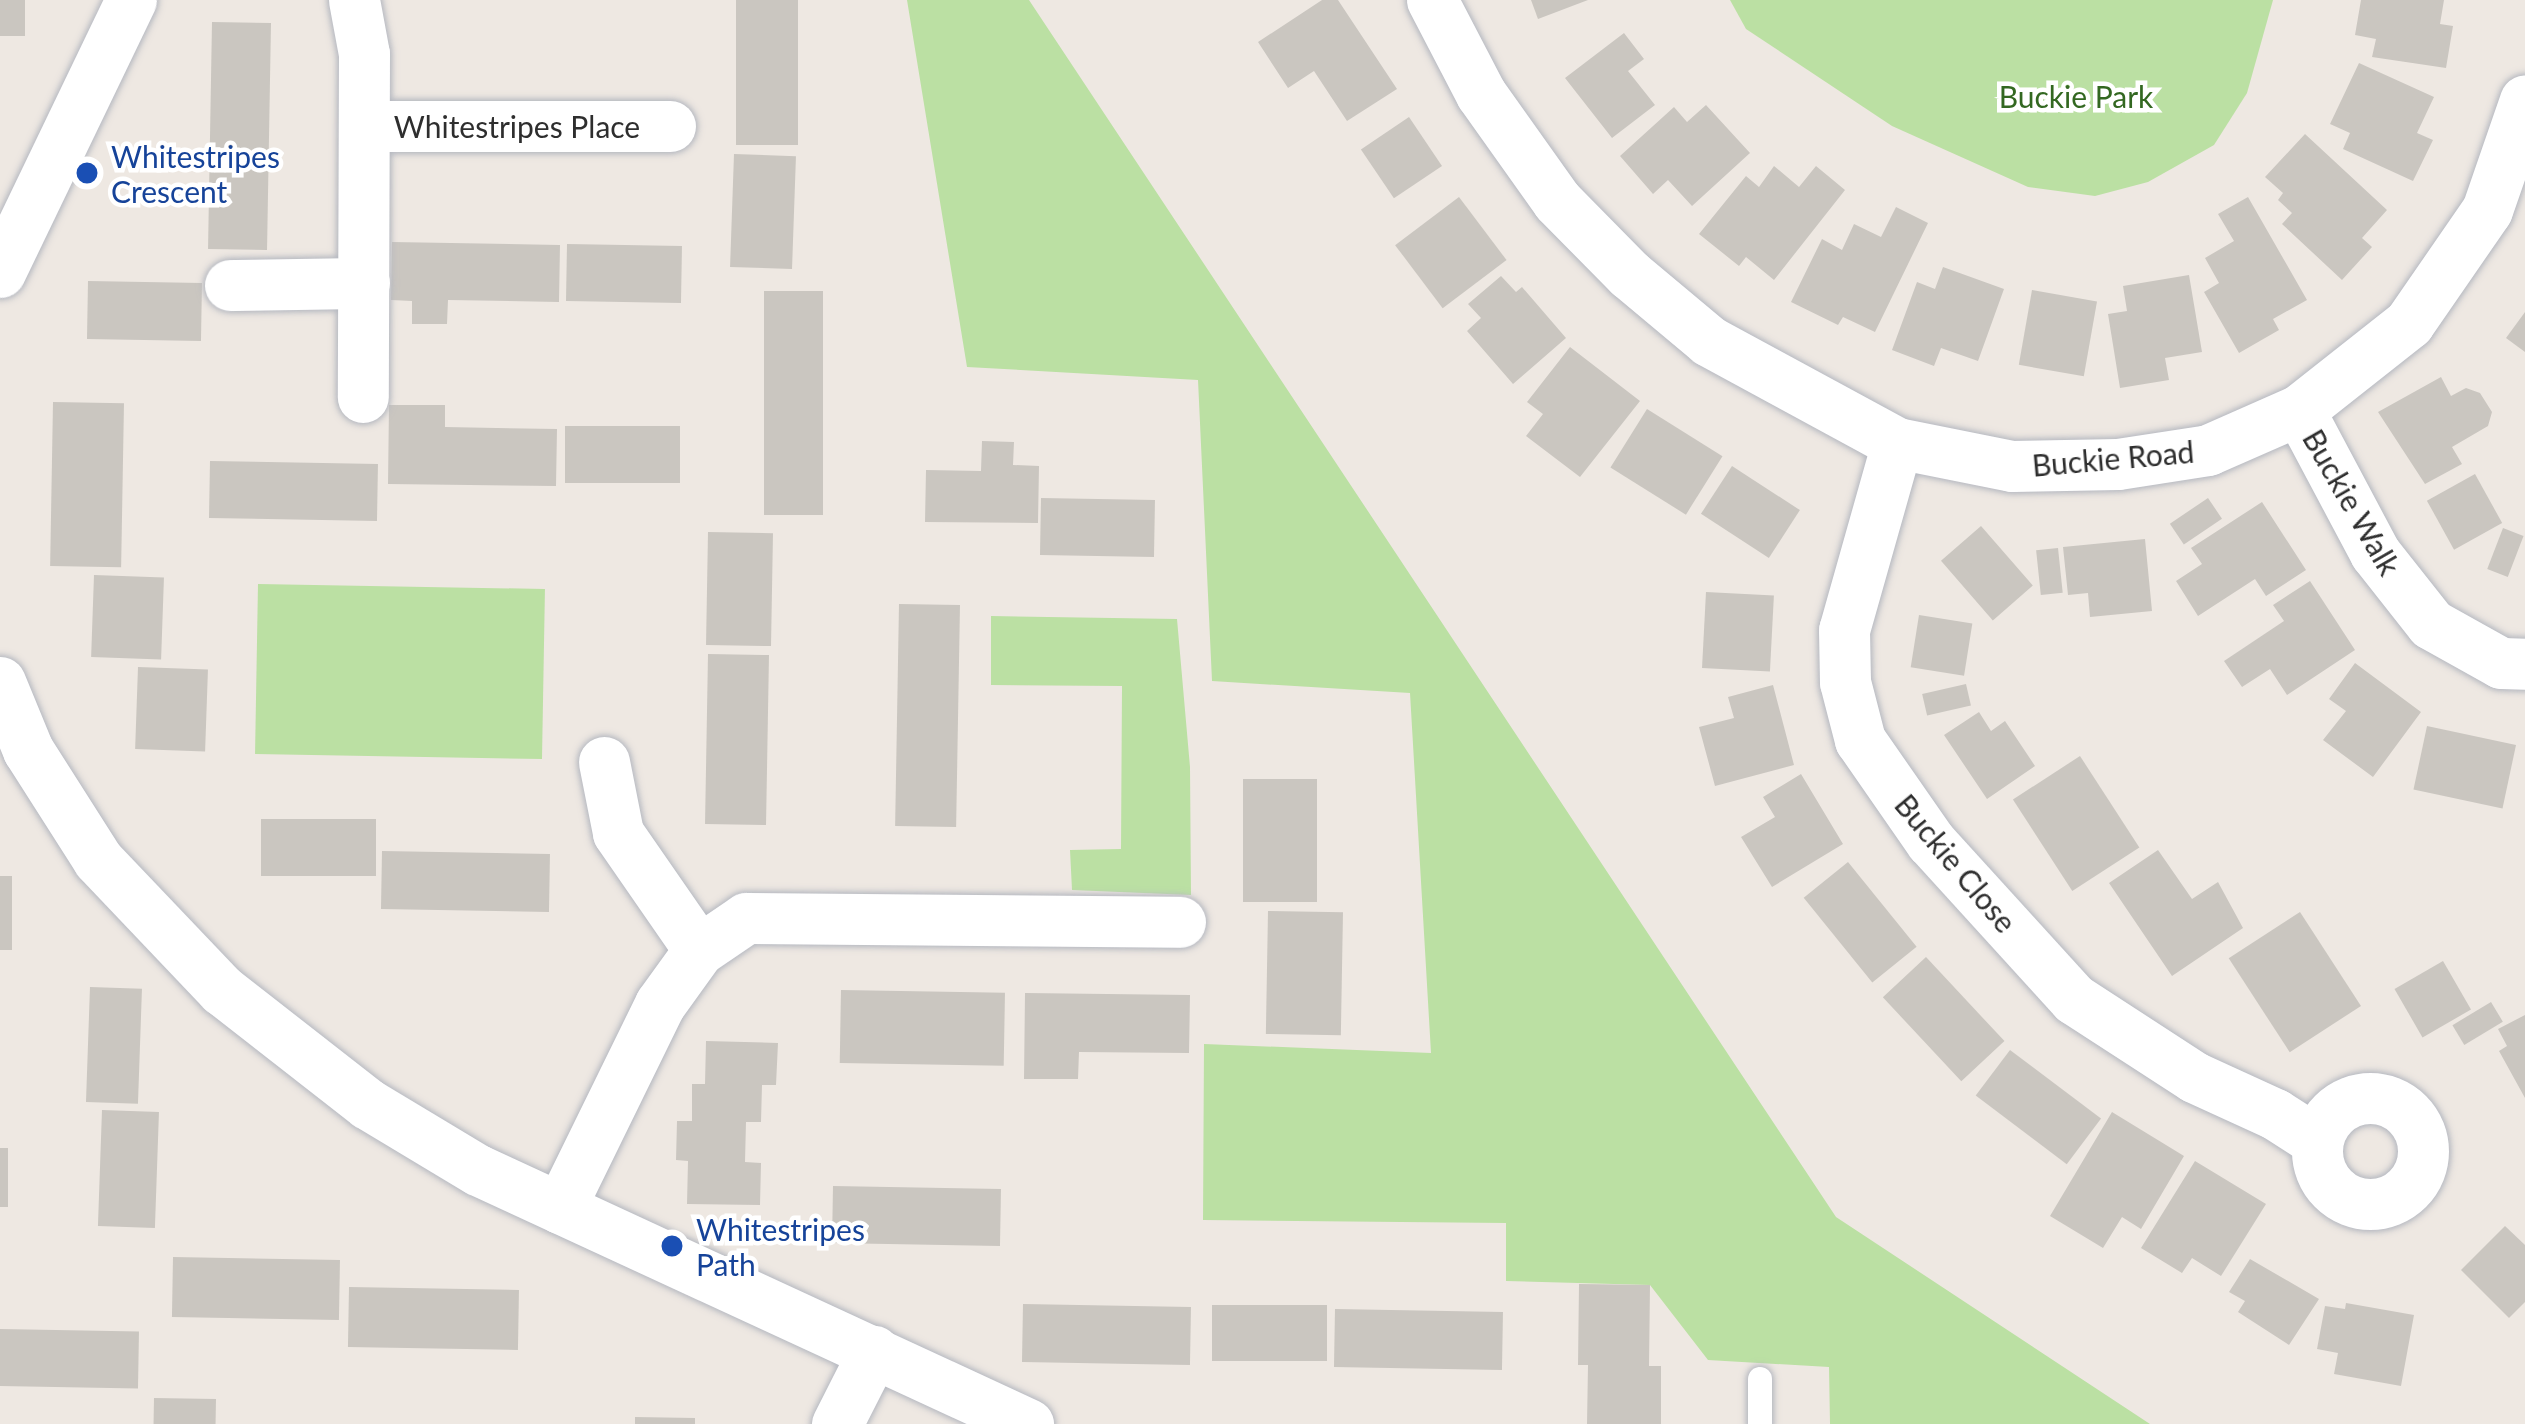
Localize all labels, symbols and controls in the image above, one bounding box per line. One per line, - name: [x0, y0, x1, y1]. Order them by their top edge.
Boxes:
- park label: Buckie Park: [1999, 78, 2153, 114]
- street label: Whitestripes Place: [394, 108, 640, 144]
- place label: Whitestripes Crescent: [111, 138, 280, 208]
- marker: Whitestripes Crescent: [74, 160, 100, 186]
- street label: Buckie Walk: [2296, 423, 2408, 581]
- street label: Buckie Road: [2030, 433, 2196, 483]
- street label: Buckie Close: [1888, 787, 2024, 939]
- place label: Whitestripes Path: [696, 1211, 865, 1282]
- marker: Whitestripes Path: [659, 1233, 685, 1259]

